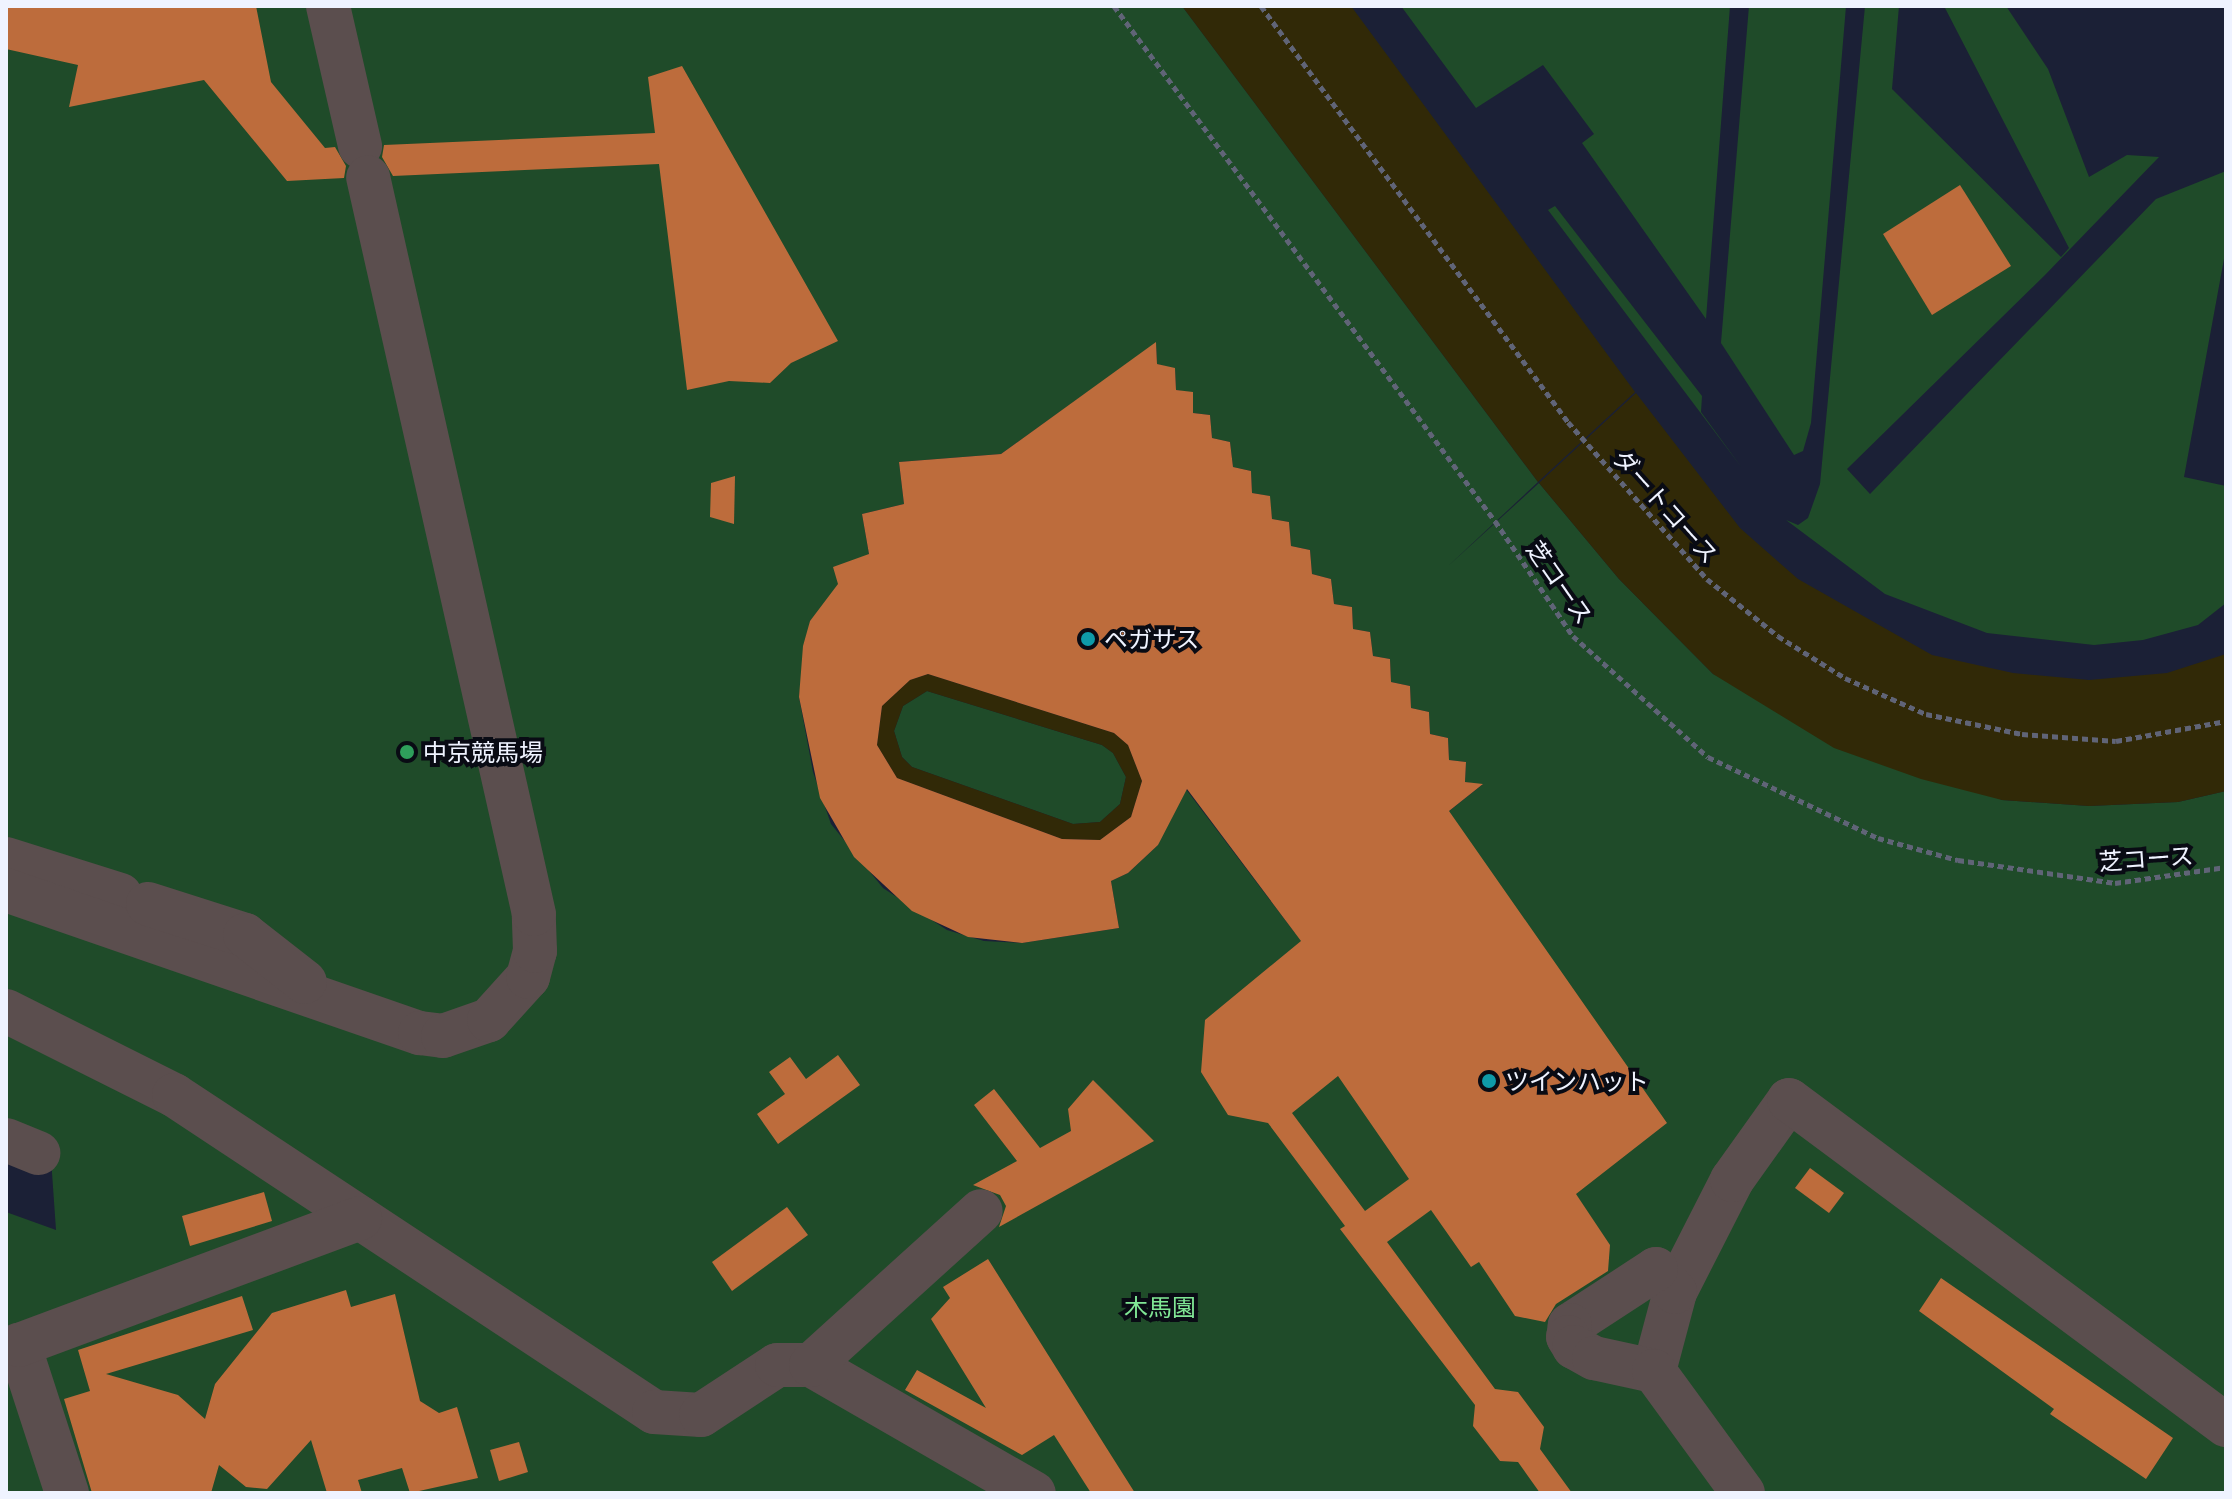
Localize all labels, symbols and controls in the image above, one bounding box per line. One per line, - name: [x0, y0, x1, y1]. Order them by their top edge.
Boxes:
- street label: ダートコース: [1607, 443, 1725, 569]
- street label: 芝コース: [1521, 534, 1599, 630]
- place label: ペガサス: [1104, 625, 1200, 653]
- marker: ペガサス: [1079, 630, 1097, 648]
- place label: 中京競馬場: [423, 738, 543, 766]
- marker: 中京競馬場: [398, 743, 416, 761]
- street label: 芝コース: [2097, 840, 2195, 876]
- place label: ツインハット: [1505, 1067, 1649, 1095]
- marker: ツインハット: [1480, 1072, 1498, 1090]
- park label: 木馬園: [1124, 1293, 1196, 1321]

